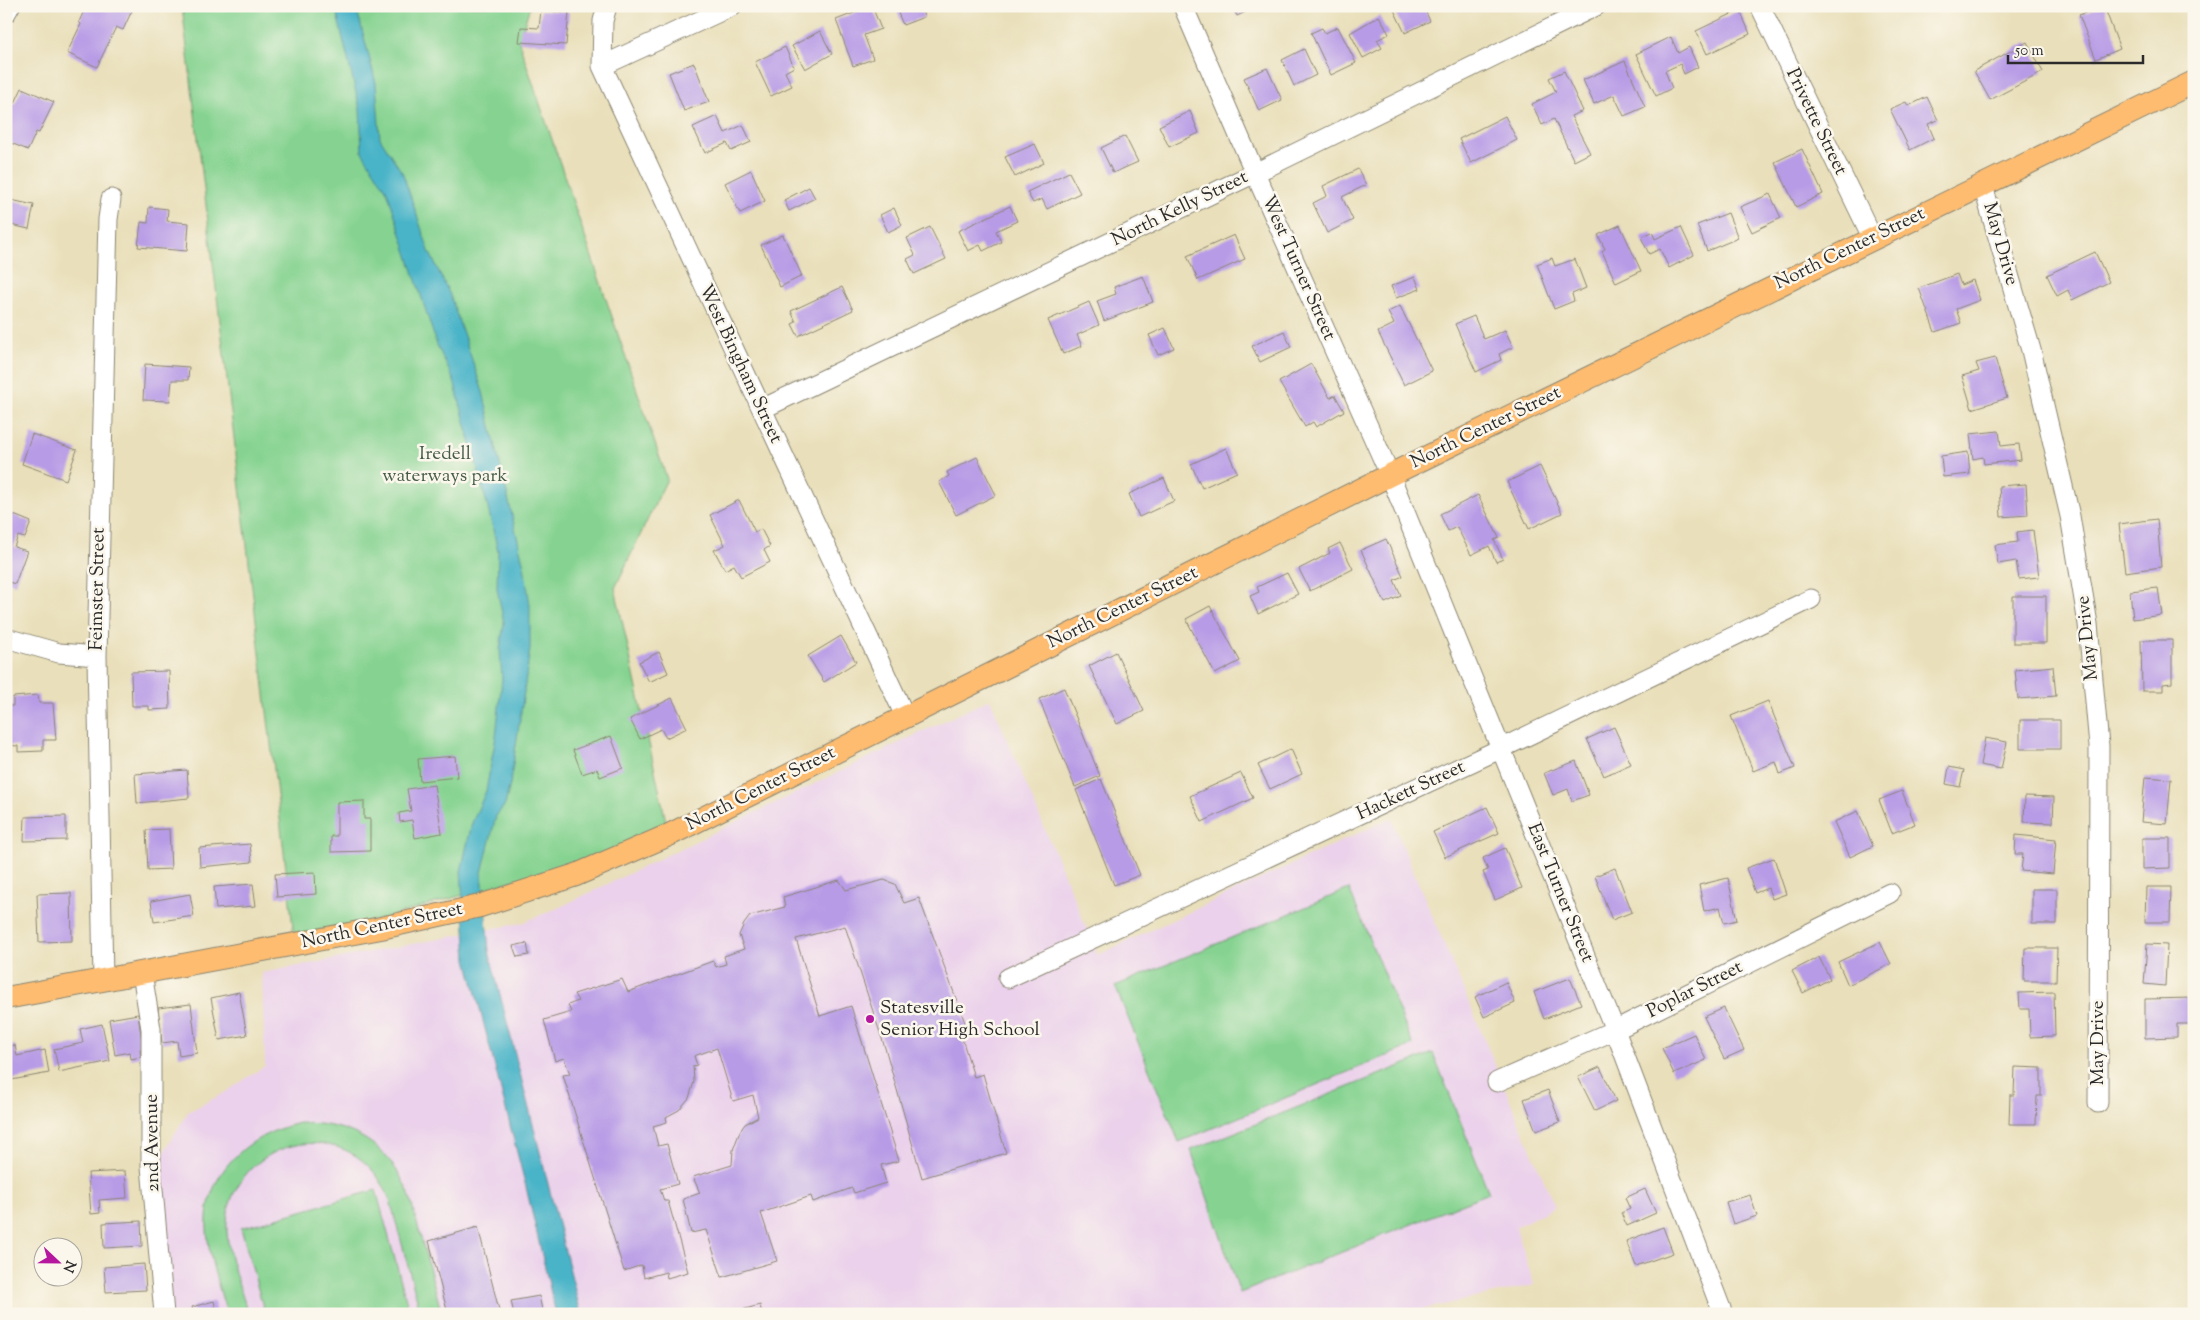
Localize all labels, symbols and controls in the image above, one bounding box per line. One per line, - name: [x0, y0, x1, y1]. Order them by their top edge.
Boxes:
- scale bar: [2008, 32, 2142, 64]
- text: 50 m: [2014, 41, 2044, 62]
- street label: Privette Street: [1778, 64, 1854, 180]
- street label: North Kelly Street: [1107, 164, 1253, 254]
- street label: West Turner Street: [1254, 191, 1342, 345]
- street label: May Drive: [1975, 199, 2025, 289]
- street label: North Center Street: [1770, 201, 1930, 297]
- street label: West Bingham Street: [691, 280, 789, 448]
- street label: North Center Street: [1406, 380, 1566, 476]
- park label: Iredell waterways park: [382, 441, 508, 490]
- street label: Feimster Street: [83, 527, 113, 651]
- street label: North Center Street: [1043, 560, 1203, 656]
- street label: May Drive: [2070, 594, 2106, 682]
- street label: North Center Street: [682, 739, 841, 838]
- street label: Hackett Street: [1352, 754, 1470, 828]
- street label: East Turner Street: [1520, 819, 1600, 967]
- street label: North Center Street: [299, 896, 466, 956]
- street label: Poplar Street: [1642, 954, 1748, 1026]
- place label: Statesville Senior High School: [880, 995, 1040, 1044]
- street label: May Drive: [2085, 1000, 2112, 1086]
- marker: Statesville Senior High School: [864, 1013, 876, 1025]
- street label: 2nd Avenue: [139, 1094, 167, 1192]
- north arrow: [32, 1238, 82, 1288]
- text: N: [57, 1257, 80, 1275]

